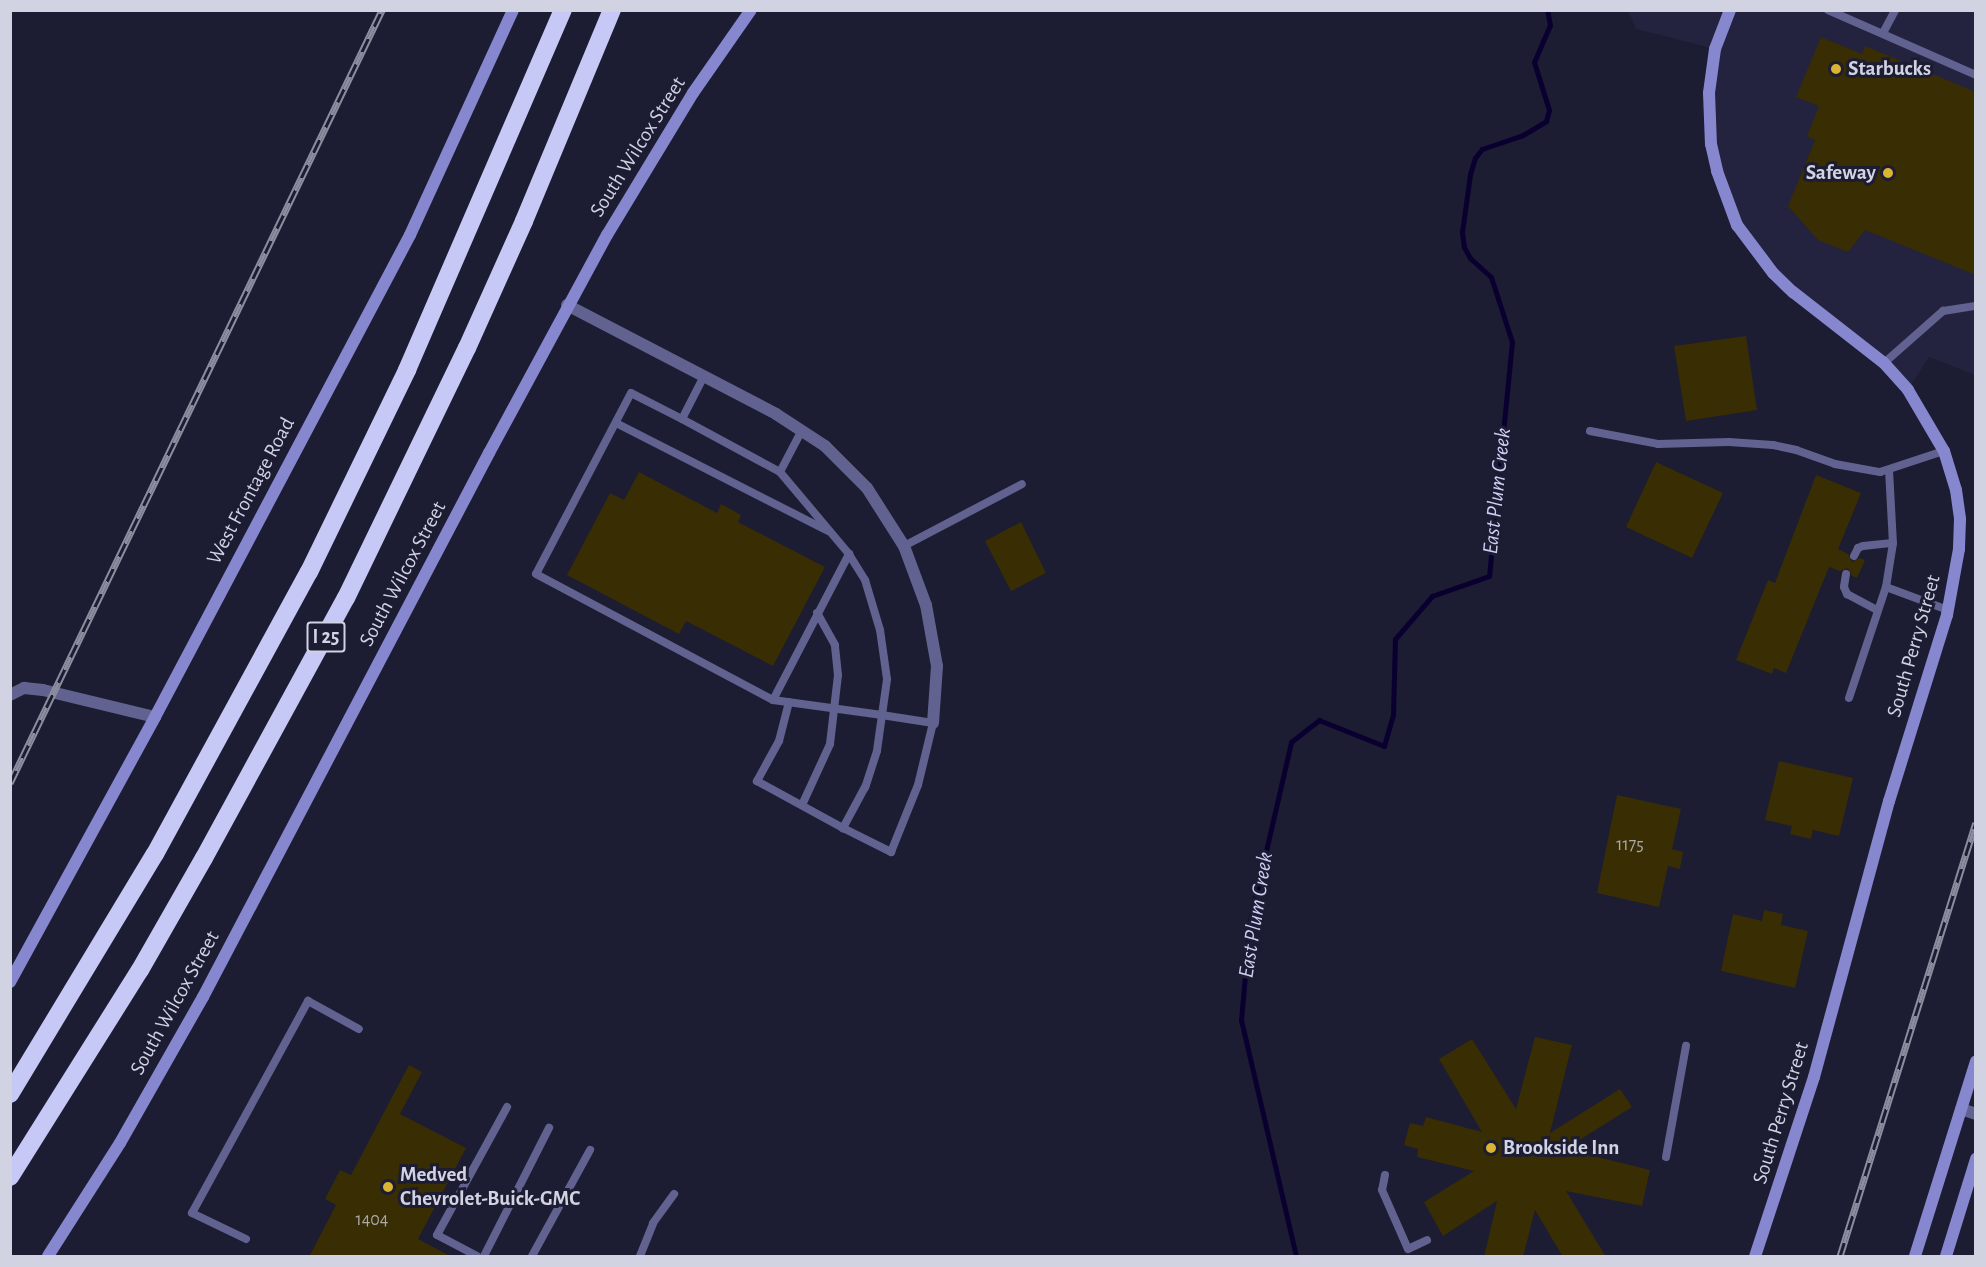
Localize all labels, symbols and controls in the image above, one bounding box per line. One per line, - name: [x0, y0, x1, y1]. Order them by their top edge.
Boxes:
- place label: Starbucks: [1848, 56, 1931, 82]
- marker: Starbucks: [1829, 62, 1843, 76]
- street label: South Wilcox Street: [585, 72, 691, 222]
- place label: Safeway: [1806, 160, 1876, 186]
- marker: Safeway: [1881, 166, 1895, 180]
- street label: West Frontage Road: [202, 413, 300, 569]
- water label: East Plum Creek: [1477, 426, 1517, 556]
- street label: South Wilcox Street: [354, 497, 452, 651]
- street label: South Perry Street: [1882, 572, 1946, 720]
- road number: I 25: [306, 620, 346, 654]
- house number: 1175: [1616, 834, 1644, 856]
- water label: East Plum Creek: [1233, 850, 1279, 980]
- street label: South Wilcox Street: [125, 927, 225, 1079]
- street label: South Perry Street: [1747, 1039, 1815, 1187]
- place label: Brookside Inn: [1503, 1135, 1619, 1161]
- marker: Brookside Inn: [1484, 1141, 1498, 1155]
- place label: Medved Chevrolet-Buick-GMC: [400, 1162, 580, 1212]
- marker: Medved Chevrolet-Buick-GMC: [381, 1180, 395, 1194]
- house number: 1404: [355, 1209, 389, 1231]

